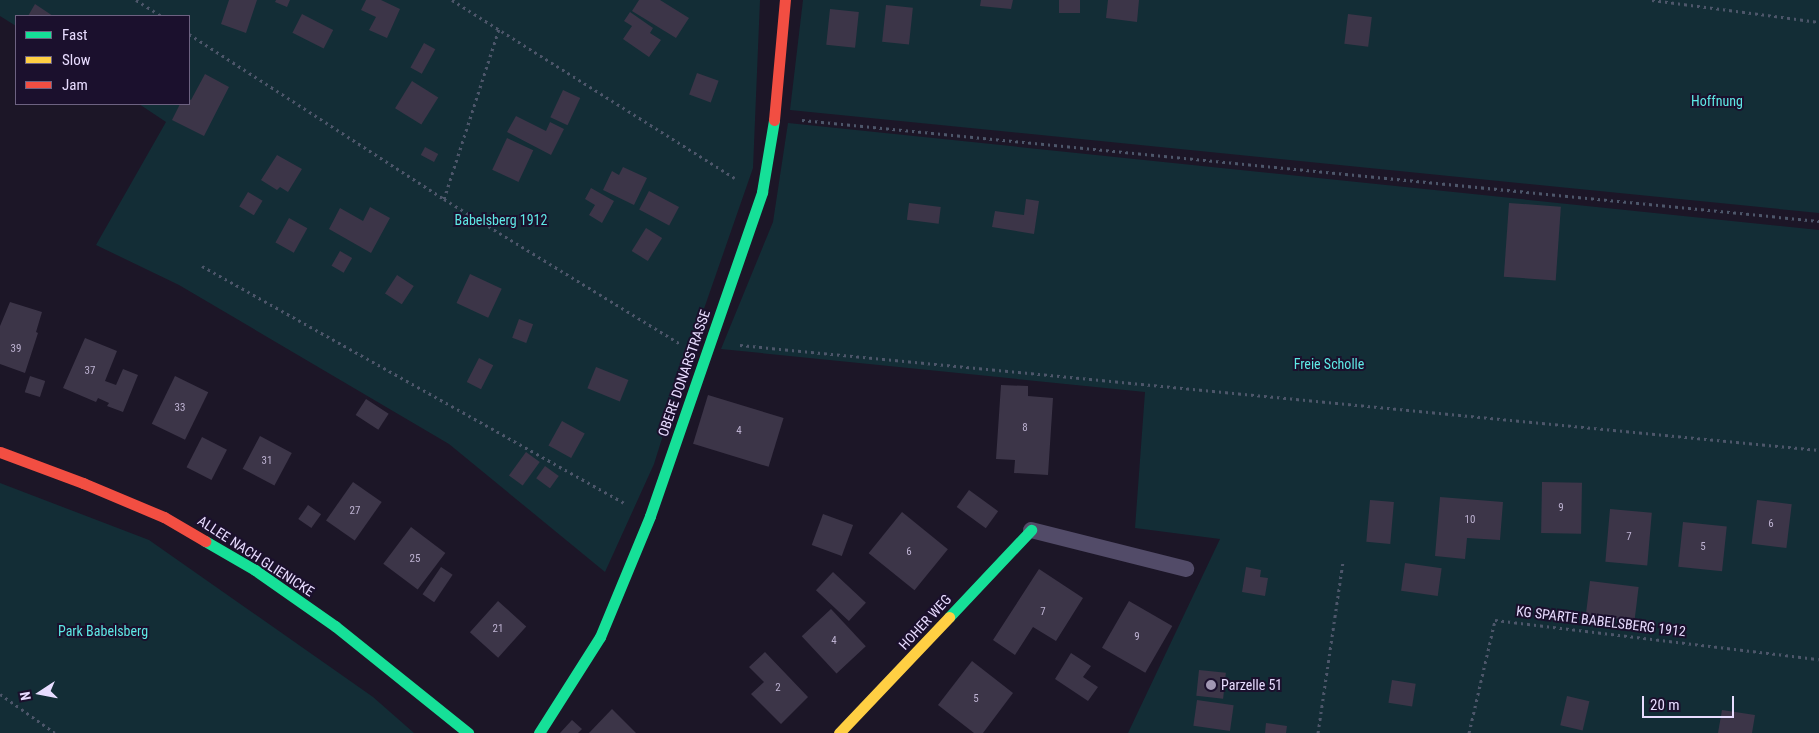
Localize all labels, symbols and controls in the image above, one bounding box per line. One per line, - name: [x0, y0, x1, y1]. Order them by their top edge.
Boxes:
- legend: [15, 15, 190, 105]
- text: Fast: [62, 26, 87, 44]
- text: Slow: [62, 51, 91, 69]
- text: Jam: [62, 76, 88, 94]
- park label: Hoffnung: [1691, 93, 1743, 109]
- park label: Babelsberg 1912: [455, 212, 547, 228]
- street label: OBERE DONARSTRASSE: [654, 307, 714, 439]
- house number: 39: [11, 342, 21, 356]
- park label: Freie Scholle: [1294, 356, 1364, 372]
- house number: 37: [85, 364, 95, 378]
- house number: 33: [175, 401, 185, 415]
- house number: 8: [1022, 421, 1028, 435]
- house number: 4: [736, 424, 742, 438]
- house number: 31: [262, 454, 272, 468]
- house number: 9: [1558, 501, 1564, 515]
- house number: 27: [350, 504, 360, 518]
- street label: ALLEE NACH GLIENICKE: [195, 512, 317, 600]
- house number: 10: [1465, 513, 1475, 527]
- house number: 6: [1768, 517, 1774, 531]
- house number: 7: [1626, 530, 1632, 544]
- house number: 5: [1700, 540, 1706, 554]
- house number: 6: [906, 545, 912, 559]
- house number: 25: [410, 552, 420, 566]
- street label: HOHER WEG: [895, 591, 955, 653]
- street label: KG SPARTE BABELSBERG 1912: [1515, 602, 1687, 640]
- house number: 7: [1040, 605, 1046, 619]
- house number: 21: [493, 622, 503, 636]
- park label: Park Babelsberg: [58, 623, 148, 639]
- house number: 9: [1134, 630, 1140, 644]
- house number: 4: [831, 634, 837, 648]
- north arrow: [15, 668, 65, 718]
- place label: Parzelle 51: [1221, 677, 1282, 693]
- marker: Parzelle 51: [1205, 679, 1217, 691]
- house number: 2: [775, 681, 781, 695]
- scale bar: [1644, 686, 1736, 718]
- text: N: [17, 690, 34, 702]
- house number: 5: [973, 692, 979, 706]
- text: 20 m: [1650, 696, 1680, 714]

